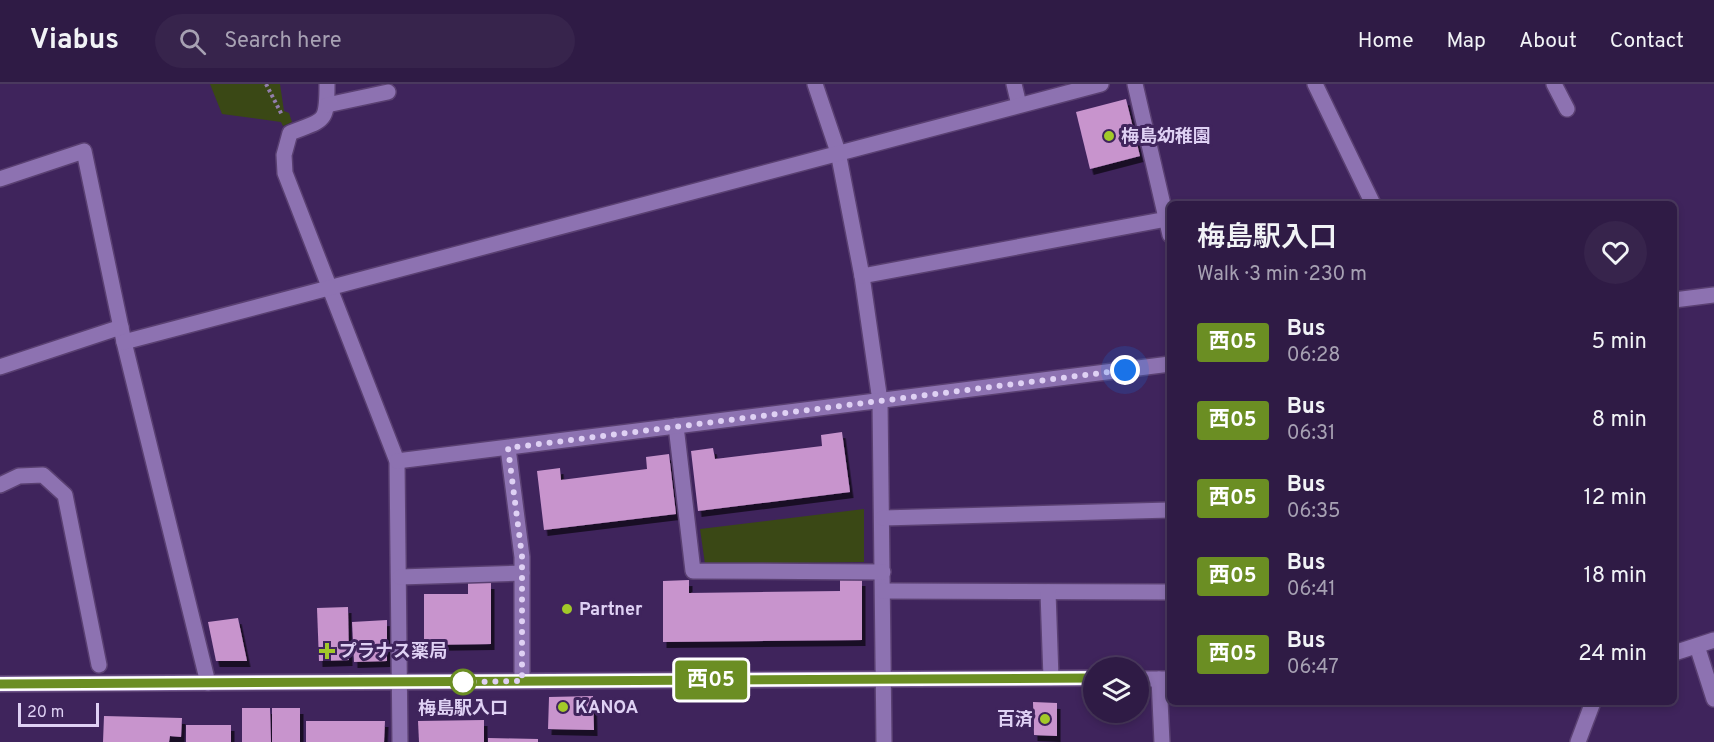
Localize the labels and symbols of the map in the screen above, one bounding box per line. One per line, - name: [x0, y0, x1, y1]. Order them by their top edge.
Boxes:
- place label: 梅島幼稚園: [1121, 126, 1211, 149]
- marker: 梅島幼稚園: [1102, 129, 1116, 143]
- your location: [1110, 355, 1140, 385]
- place label: Partner: [579, 599, 643, 622]
- marker: Partner: [560, 602, 574, 616]
- place label: プラナス薬局: [339, 641, 447, 664]
- marker: プラナス薬局: [320, 644, 334, 658]
- line badge: 西05: [676, 660, 746, 700]
- marker: 梅島駅入口: [450, 669, 476, 695]
- place label: KANOA: [575, 697, 639, 720]
- place label: 梅島駅入口: [418, 698, 508, 721]
- scale bar: [18, 700, 99, 728]
- marker: KANOA: [556, 700, 570, 714]
- place label: 百済: [997, 709, 1033, 732]
- marker: 百済: [1038, 712, 1052, 726]

